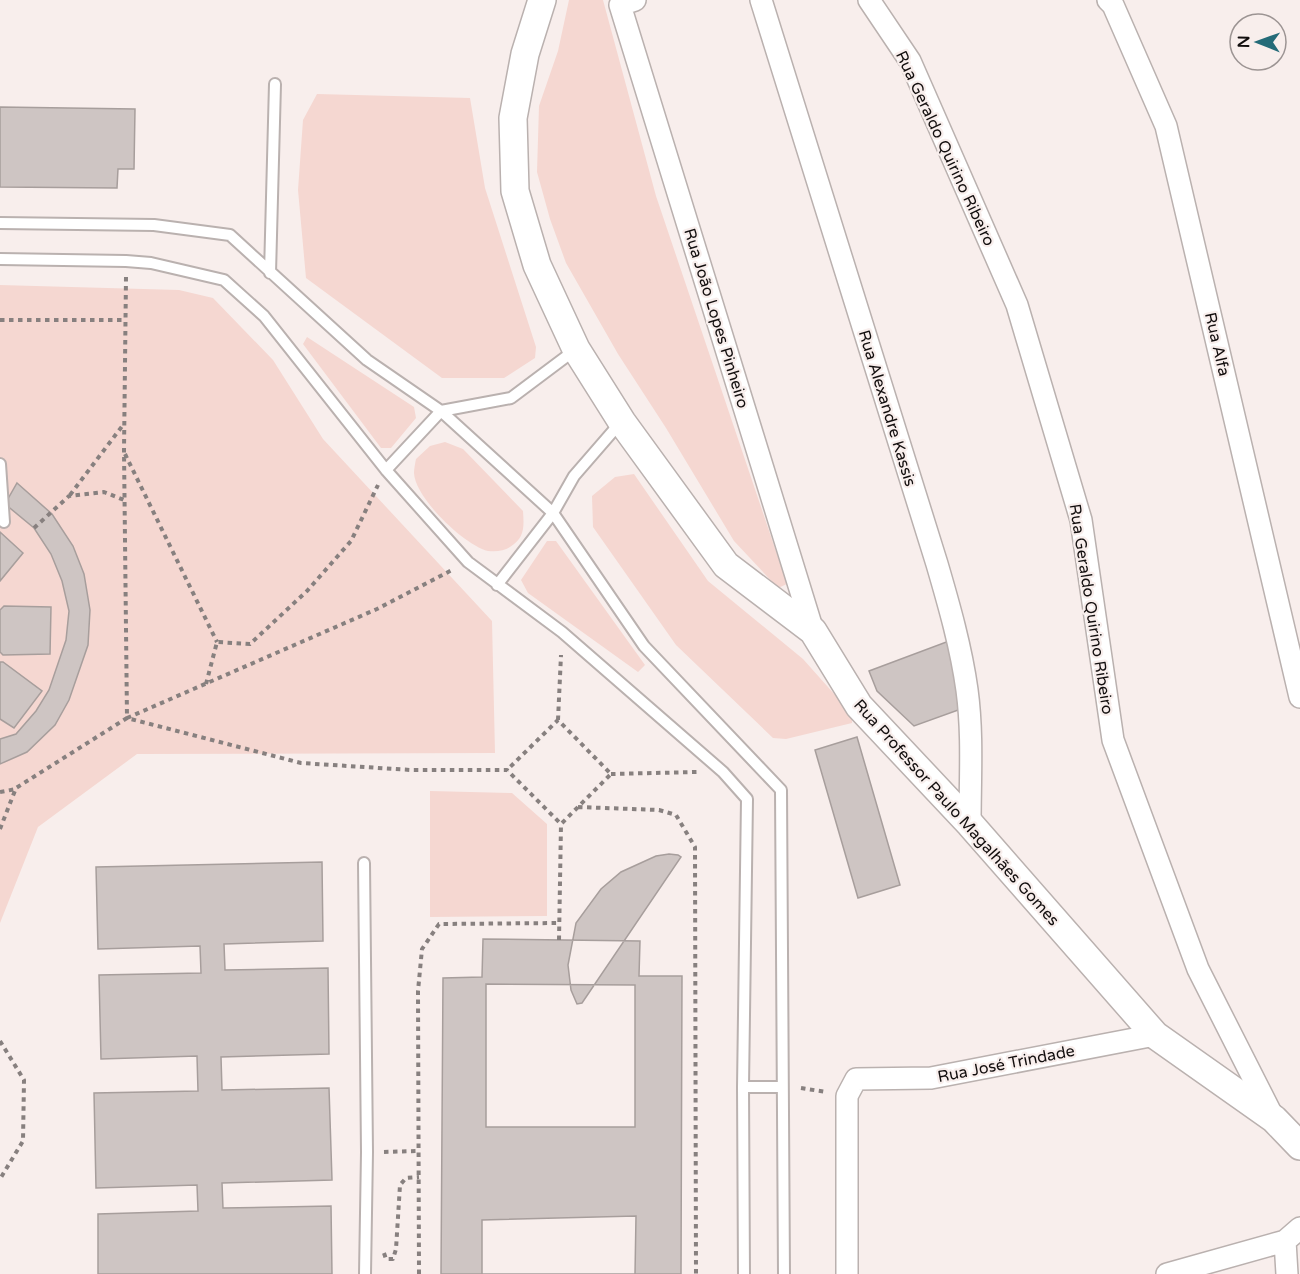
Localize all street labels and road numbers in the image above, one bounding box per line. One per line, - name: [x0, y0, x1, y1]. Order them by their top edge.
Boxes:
- street label: Rua Geraldo Quirino Ribeiro: [891, 48, 999, 249]
- street label: Rua João Lopes Pinheiro: [679, 226, 753, 411]
- street label: Rua Alfa: [1200, 310, 1234, 378]
- street label: Rua Alexandre Kassis: [854, 328, 920, 489]
- street label: Rua Geraldo Quirino Ribeiro: [1064, 502, 1118, 716]
- street label: Rua Professor Paulo Magalhães Gomes: [849, 695, 1063, 930]
- street label: Rua José Trindade: [936, 1041, 1076, 1087]

